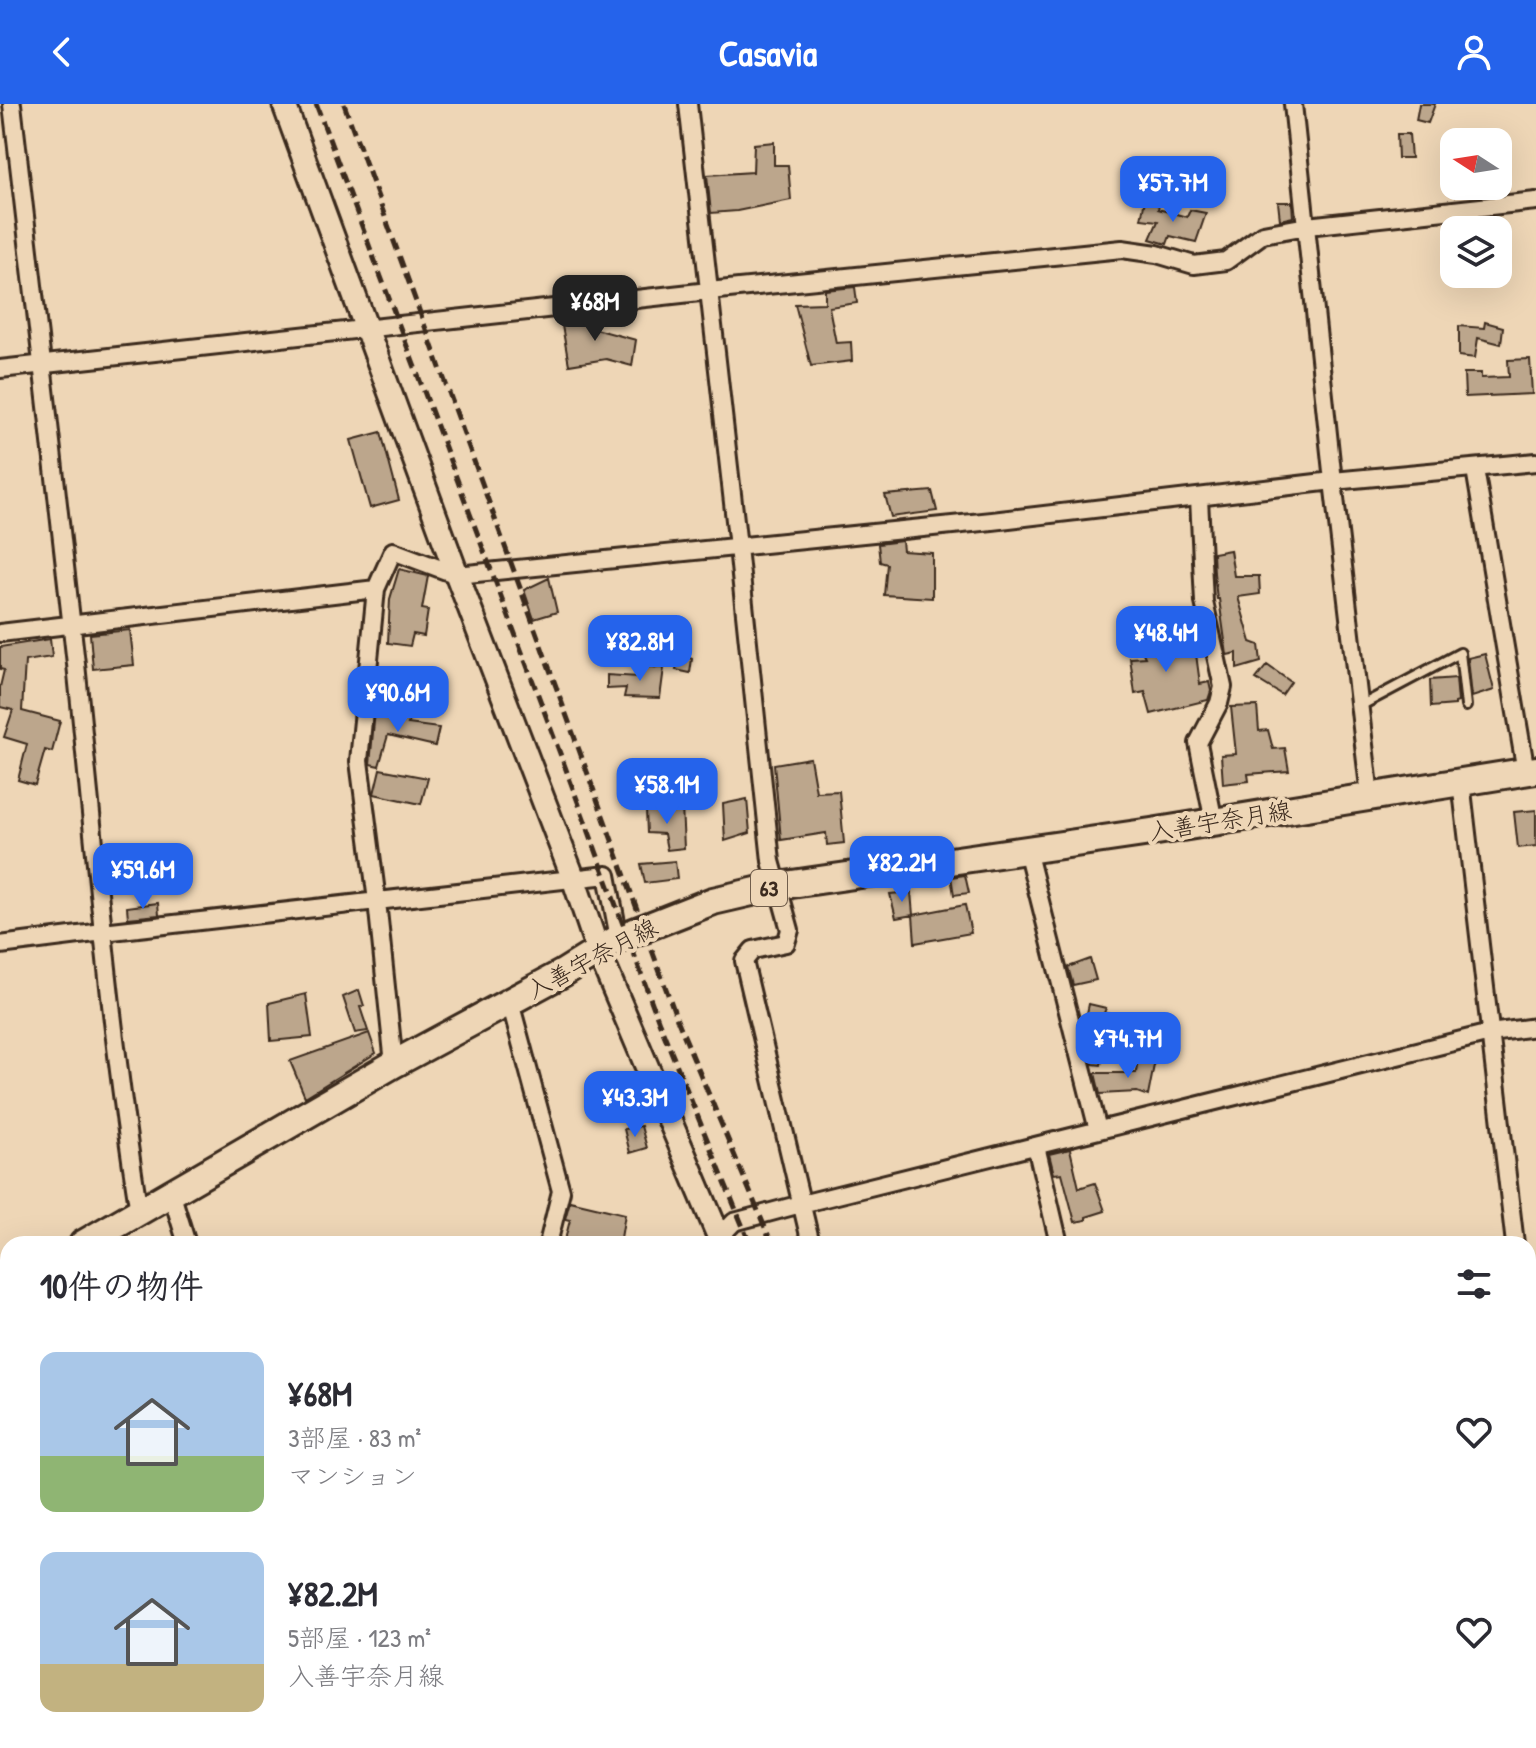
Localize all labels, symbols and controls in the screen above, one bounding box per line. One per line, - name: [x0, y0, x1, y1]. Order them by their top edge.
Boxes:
- text: Casavia: [719, 28, 817, 77]
- icon: back: [40, 30, 84, 74]
- icon: person: [1452, 30, 1496, 74]
- north arrow: [1440, 128, 1512, 200]
- map controls: [1440, 128, 1512, 288]
- pin: ¥57.7M: [1108, 156, 1238, 224]
- text: ¥57.7M: [1138, 164, 1208, 199]
- button: layers: [1440, 216, 1512, 288]
- pin: ¥68M: [548, 275, 642, 343]
- text: ¥68M: [570, 283, 620, 318]
- pin: ¥48.4M: [1101, 606, 1231, 674]
- text: ¥48.4M: [1134, 614, 1198, 649]
- pin: ¥82.8M: [575, 615, 705, 683]
- text: ¥82.8M: [606, 623, 674, 658]
- pin: ¥90.6M: [333, 666, 463, 734]
- text: ¥90.6M: [366, 674, 430, 709]
- pin: ¥58.1M: [602, 758, 732, 826]
- text: ¥58.1M: [635, 766, 699, 801]
- street label: 入善宇奈月線: [1146, 793, 1293, 847]
- pin: ¥82.2M: [837, 836, 967, 904]
- pin: ¥59.6M: [78, 843, 208, 911]
- text: ¥82.2M: [868, 844, 936, 879]
- text: ¥59.6M: [111, 851, 175, 886]
- road number: 63: [751, 870, 787, 906]
- street label: 入善宇奈月線: [520, 910, 663, 1006]
- pin: ¥74.7M: [1063, 1012, 1193, 1080]
- text: ¥74.7M: [1094, 1020, 1162, 1055]
- pin: ¥43.3M: [570, 1071, 700, 1139]
- text: ¥43.3M: [602, 1079, 668, 1114]
- icon: filters: [1452, 1262, 1496, 1306]
- text: 10件の物件: [40, 1263, 204, 1309]
- text: ¥68M: [288, 1371, 352, 1417]
- icon: home: [104, 1384, 200, 1480]
- icon: heart: [1452, 1410, 1496, 1454]
- text: 3部屋 · 83 m²: [288, 1420, 421, 1455]
- text: マンション: [288, 1458, 417, 1493]
- text: ¥82.2M: [288, 1571, 378, 1617]
- icon: home: [104, 1584, 200, 1680]
- icon: heart: [1452, 1610, 1496, 1654]
- text: 5部屋 · 123 m²: [288, 1620, 431, 1655]
- text: 入善宇奈月線: [288, 1658, 444, 1693]

